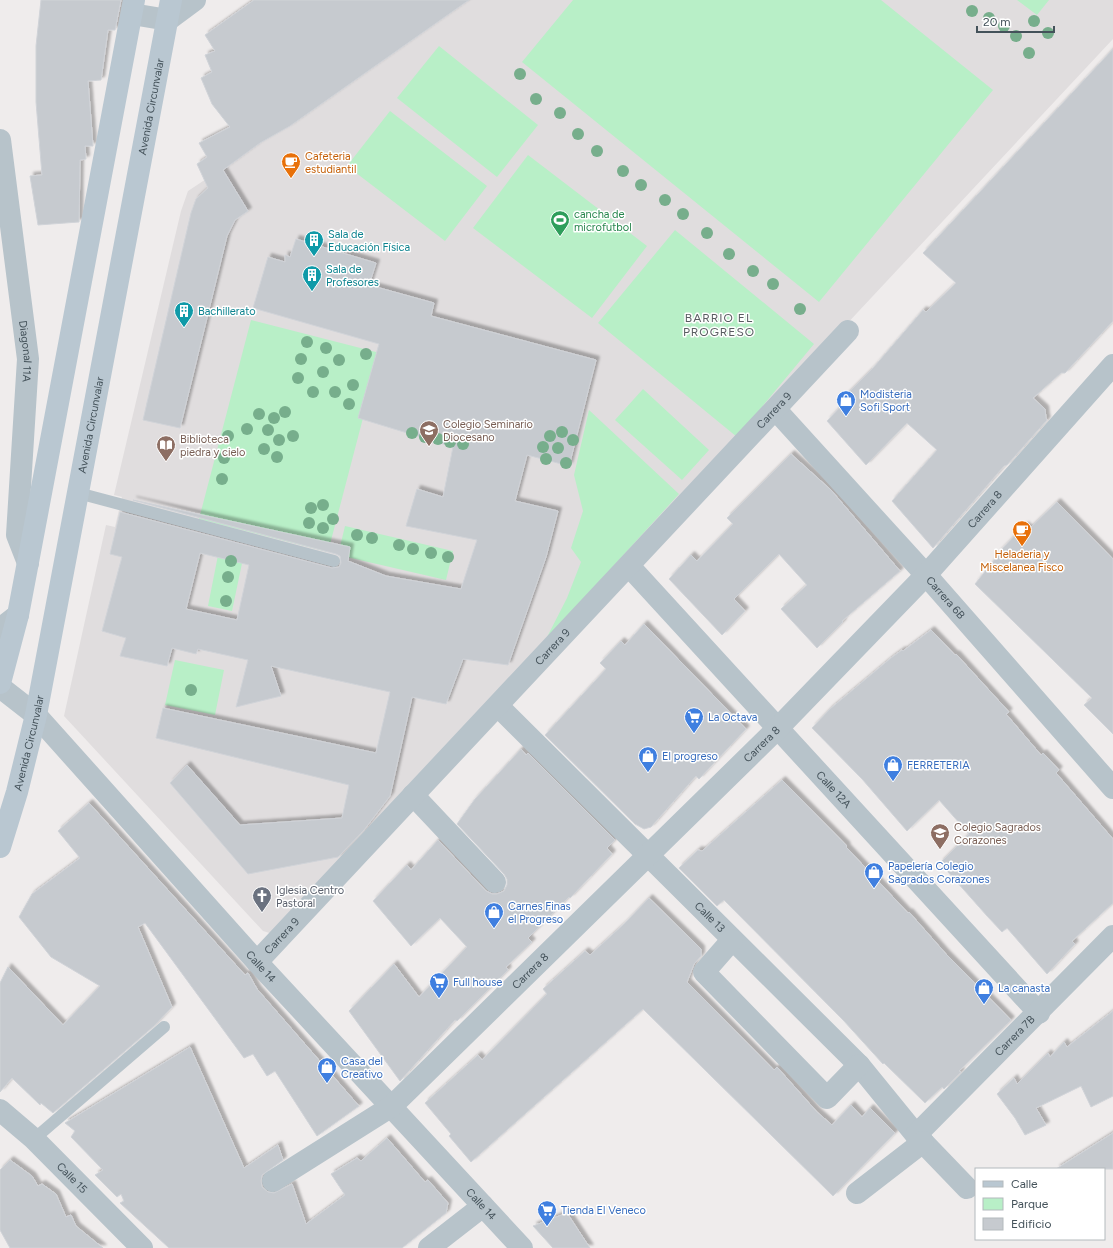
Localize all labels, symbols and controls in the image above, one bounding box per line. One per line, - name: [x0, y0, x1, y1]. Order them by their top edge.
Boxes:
- scale bar: [977, 8, 1054, 34]
- text: 20 m: [983, 15, 1011, 29]
- street label: Avenida Circunvalar: [136, 57, 167, 156]
- place label: Cafeteria estudiantil: [305, 150, 356, 176]
- cafe icon: Cafeteria estudiantil: [280, 151, 302, 179]
- place label: cancha de microfutbol: [574, 208, 632, 234]
- sports icon: cancha de microfutbol: [549, 209, 571, 237]
- place label: Sala de Educación Física: [328, 228, 410, 254]
- building icon: Sala de Educación Física: [303, 229, 325, 257]
- place label: Sala de Profesores: [326, 263, 379, 289]
- building icon: Sala de Profesores: [301, 264, 323, 292]
- building icon: Bachillerato: [173, 300, 195, 328]
- place label: Bachillerato: [198, 305, 256, 318]
- district label: BARRIO EL PROGRESO: [683, 311, 755, 339]
- street label: Diagonal 11A: [16, 320, 34, 383]
- street label: Avenida Circunvalar: [76, 376, 107, 474]
- place label: Modisteria Sofi Sport: [860, 388, 912, 414]
- shop icon: Modisteria Sofi Sport: [835, 389, 857, 417]
- street label: Carrera 9: [754, 390, 794, 432]
- place label: Colegio Seminario Diocesano: [443, 418, 533, 444]
- school or university icon: Colegio Seminario Diocesano: [418, 419, 440, 447]
- place label: Biblioteca piedra y cielo: [180, 433, 245, 459]
- library icon: Biblioteca piedra y cielo: [155, 434, 177, 462]
- street label: Carrera 8: [965, 488, 1005, 531]
- cafe icon: Heladeria y Miscelanea Fisco: [1011, 519, 1033, 547]
- place label: Heladeria y Miscelanea Fisco: [980, 548, 1064, 574]
- street label: Carrera 6B: [923, 574, 968, 622]
- street label: Carrera 9: [532, 626, 573, 668]
- street label: Avenida Circunvalar: [12, 694, 47, 792]
- supermarket icon: La Octava: [683, 706, 705, 734]
- place label: La Octava: [708, 711, 757, 724]
- street label: Carrera 8: [741, 724, 783, 765]
- shop icon: El progreso: [637, 745, 659, 773]
- place label: El progreso: [662, 750, 718, 763]
- shop icon: FERRETERIA: [882, 754, 904, 782]
- place label: FERRETERIA: [907, 759, 970, 772]
- street label: Calle 12A: [813, 769, 854, 811]
- place label: Colegio Sagrados Corazones: [954, 821, 1041, 847]
- school or university icon: Colegio Sagrados Corazones: [929, 822, 951, 850]
- place label: Papelería Colegio Sagrados Corazones: [888, 860, 990, 886]
- shop icon: Papelería Colegio Sagrados Corazones: [863, 861, 885, 889]
- place label: Iglesia Centro Pastoral: [276, 884, 344, 910]
- church icon: Iglesia Centro Pastoral: [251, 885, 273, 913]
- street label: Calle 13: [692, 899, 728, 935]
- place label: Carnes Finas el Progreso: [508, 900, 571, 926]
- shop icon: Carnes Finas el Progreso: [483, 901, 505, 929]
- street label: Carrera 9: [262, 915, 302, 957]
- street label: Calle 14: [243, 948, 279, 985]
- street label: Carrera 8: [510, 950, 552, 992]
- supermarket icon: Full house: [428, 971, 450, 999]
- place label: Full house: [453, 976, 502, 989]
- shop icon: La canasta: [973, 977, 995, 1005]
- place label: La canasta: [998, 982, 1050, 995]
- street label: Carrera 7B: [992, 1013, 1038, 1059]
- place label: Casa del Creativo: [341, 1055, 383, 1081]
- shop icon: Casa del Creativo: [316, 1056, 338, 1084]
- street label: Calle 15: [54, 1160, 90, 1196]
- legend: [975, 1168, 1105, 1240]
- text: Calle: [1011, 1177, 1038, 1191]
- street label: Calle 14: [463, 1186, 499, 1223]
- text: Parque: [1011, 1197, 1049, 1211]
- supermarket icon: Tienda El Veneco: [536, 1199, 558, 1227]
- place label: Tienda El Veneco: [561, 1204, 646, 1217]
- text: Edificio: [1011, 1217, 1051, 1231]

